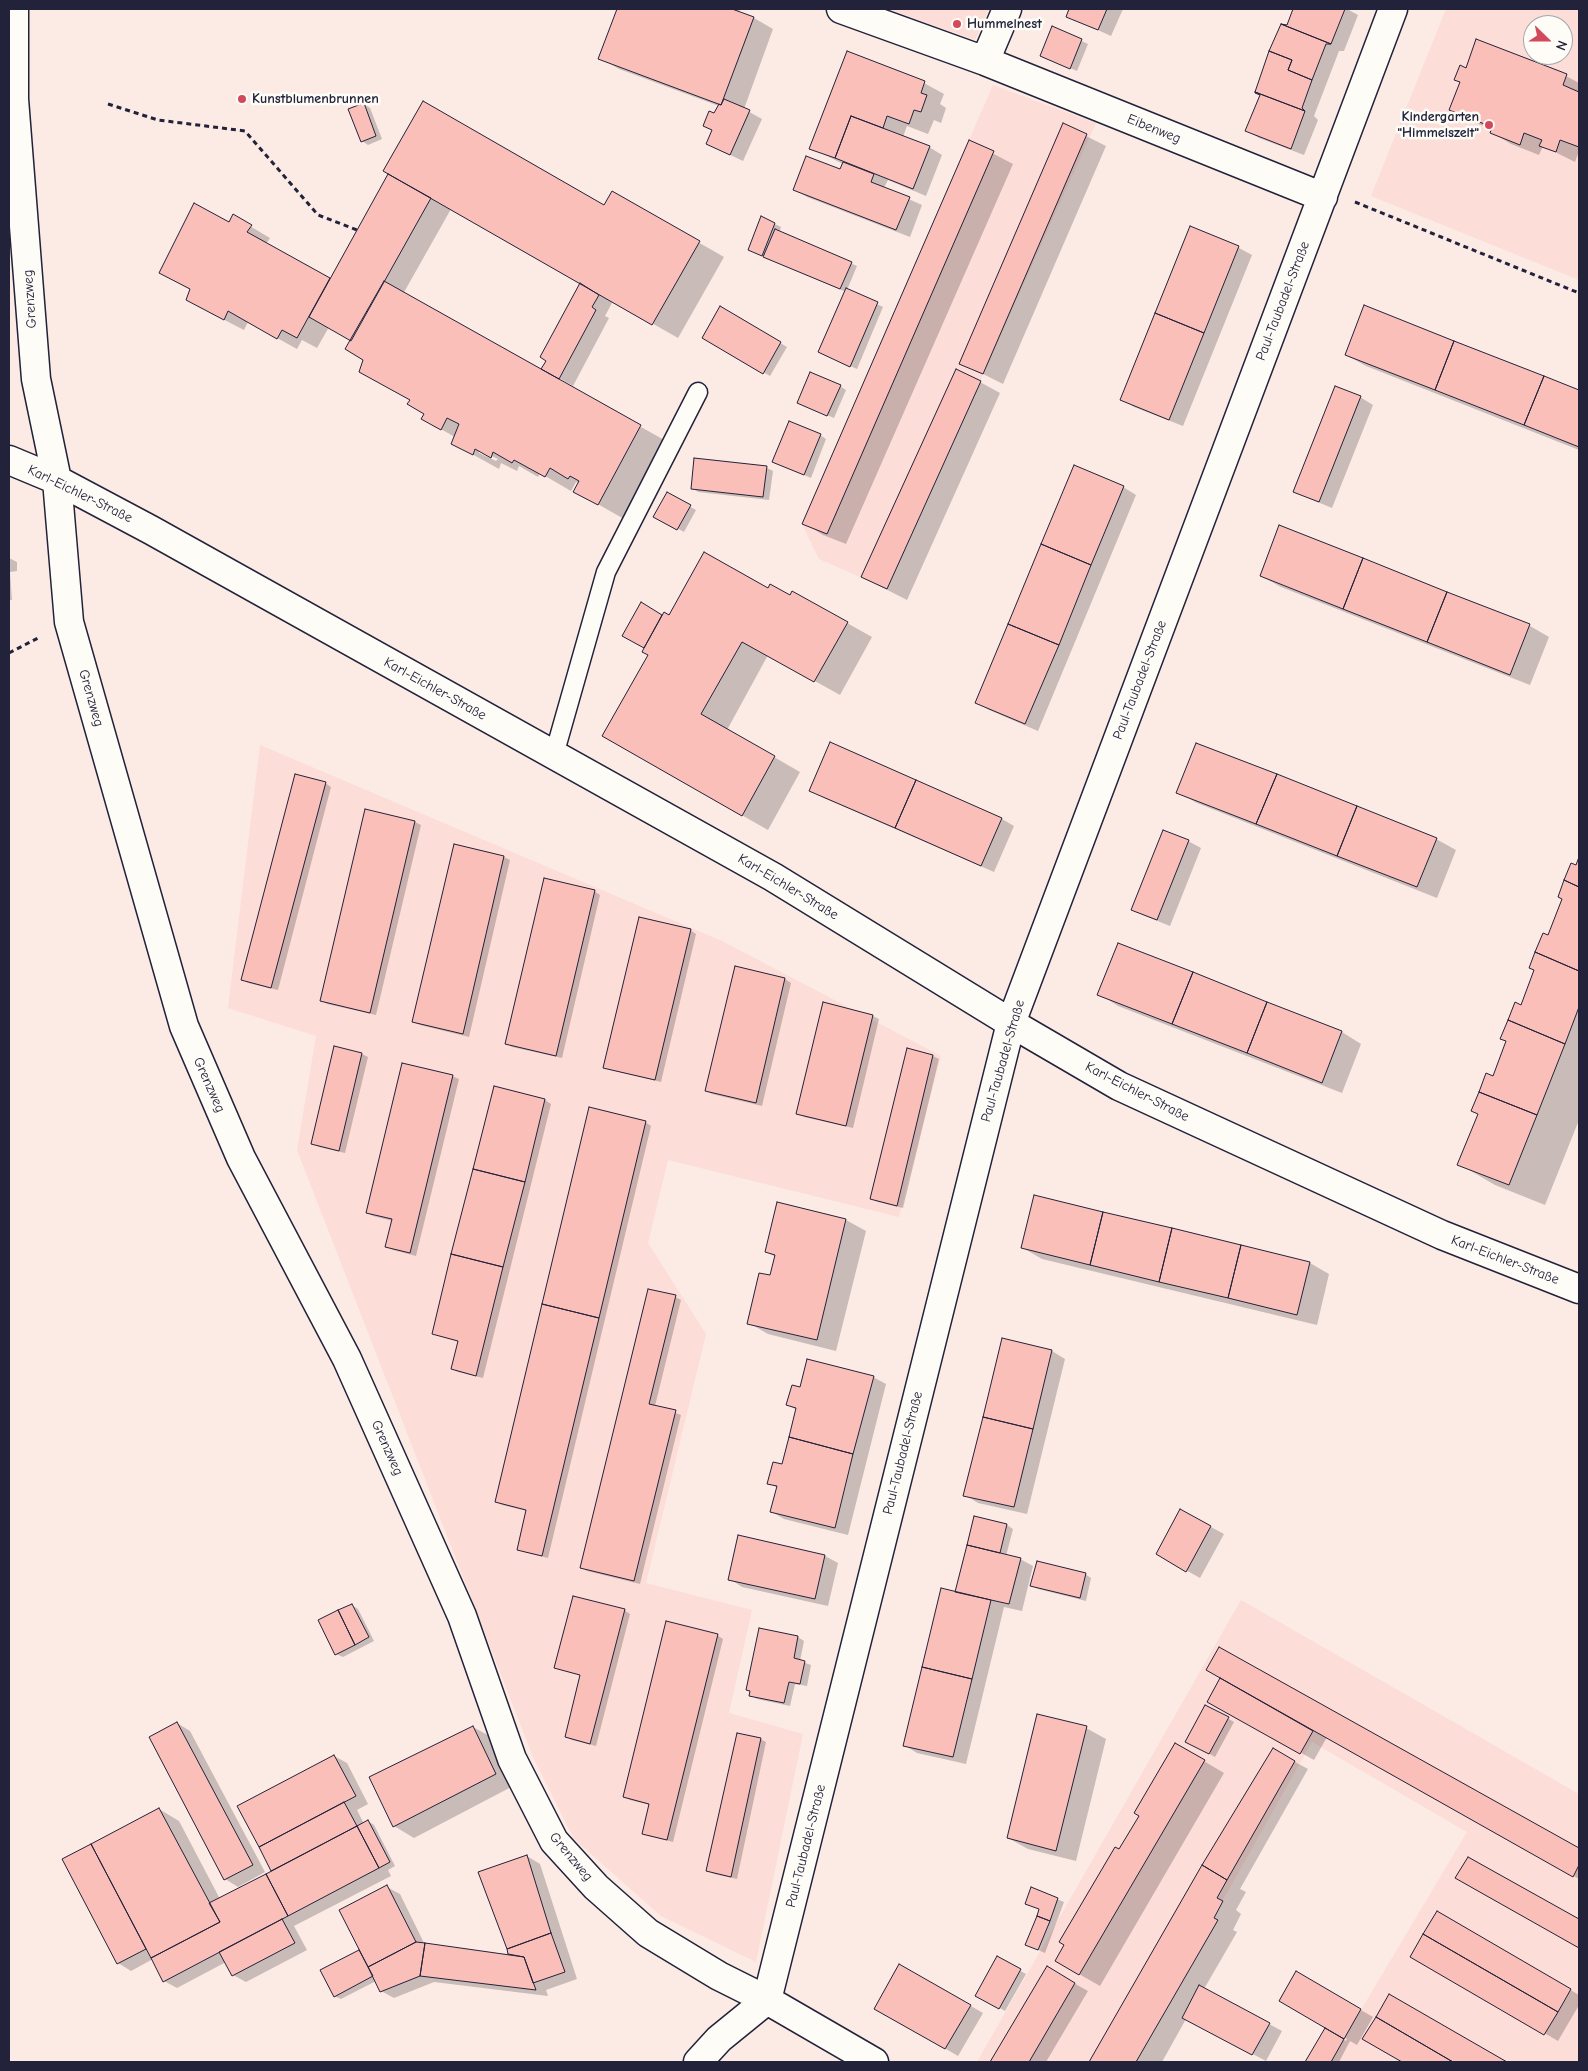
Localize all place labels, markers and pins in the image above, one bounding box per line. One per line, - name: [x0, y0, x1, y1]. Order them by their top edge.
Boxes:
- place label: Hummelnest: [967, 16, 1042, 32]
- marker: Hummelnest: [951, 18, 963, 30]
- place label: Kunstblumenbrunnen: [252, 91, 379, 107]
- marker: Kunstblumenbrunnen: [236, 93, 248, 105]
- place label: Kindergarten "Himmelszelt": [1398, 109, 1479, 142]
- marker: Kindergarten "Himmelszelt": [1483, 119, 1495, 131]

